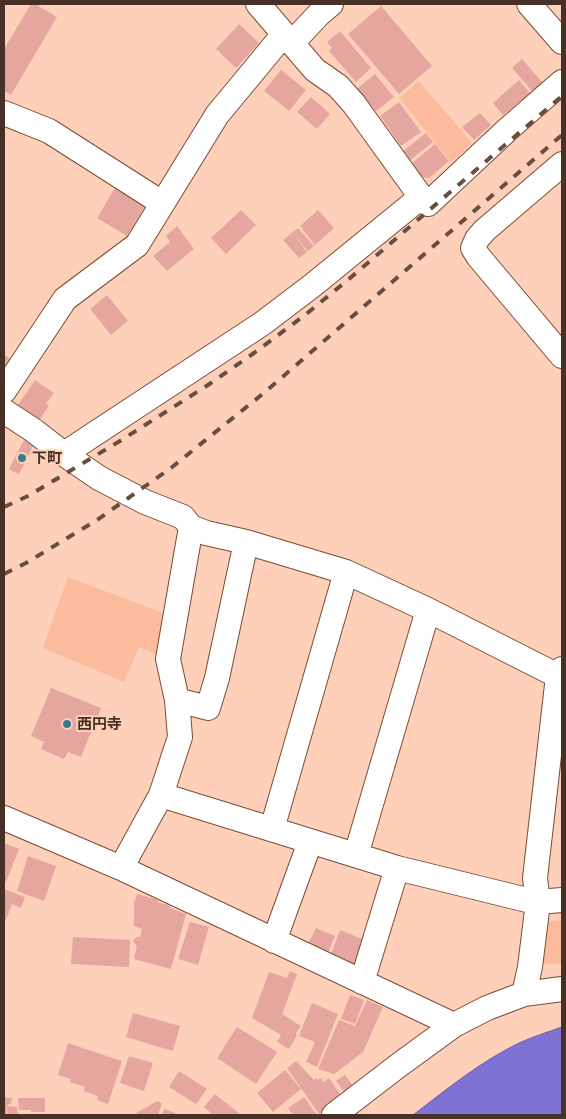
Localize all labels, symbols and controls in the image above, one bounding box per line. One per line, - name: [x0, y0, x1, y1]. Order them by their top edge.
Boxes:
- place label: 下町: [32, 449, 62, 467]
- marker: 下町: [16, 452, 28, 464]
- place label: 西円寺: [77, 715, 122, 733]
- marker: 西円寺: [61, 718, 73, 730]

